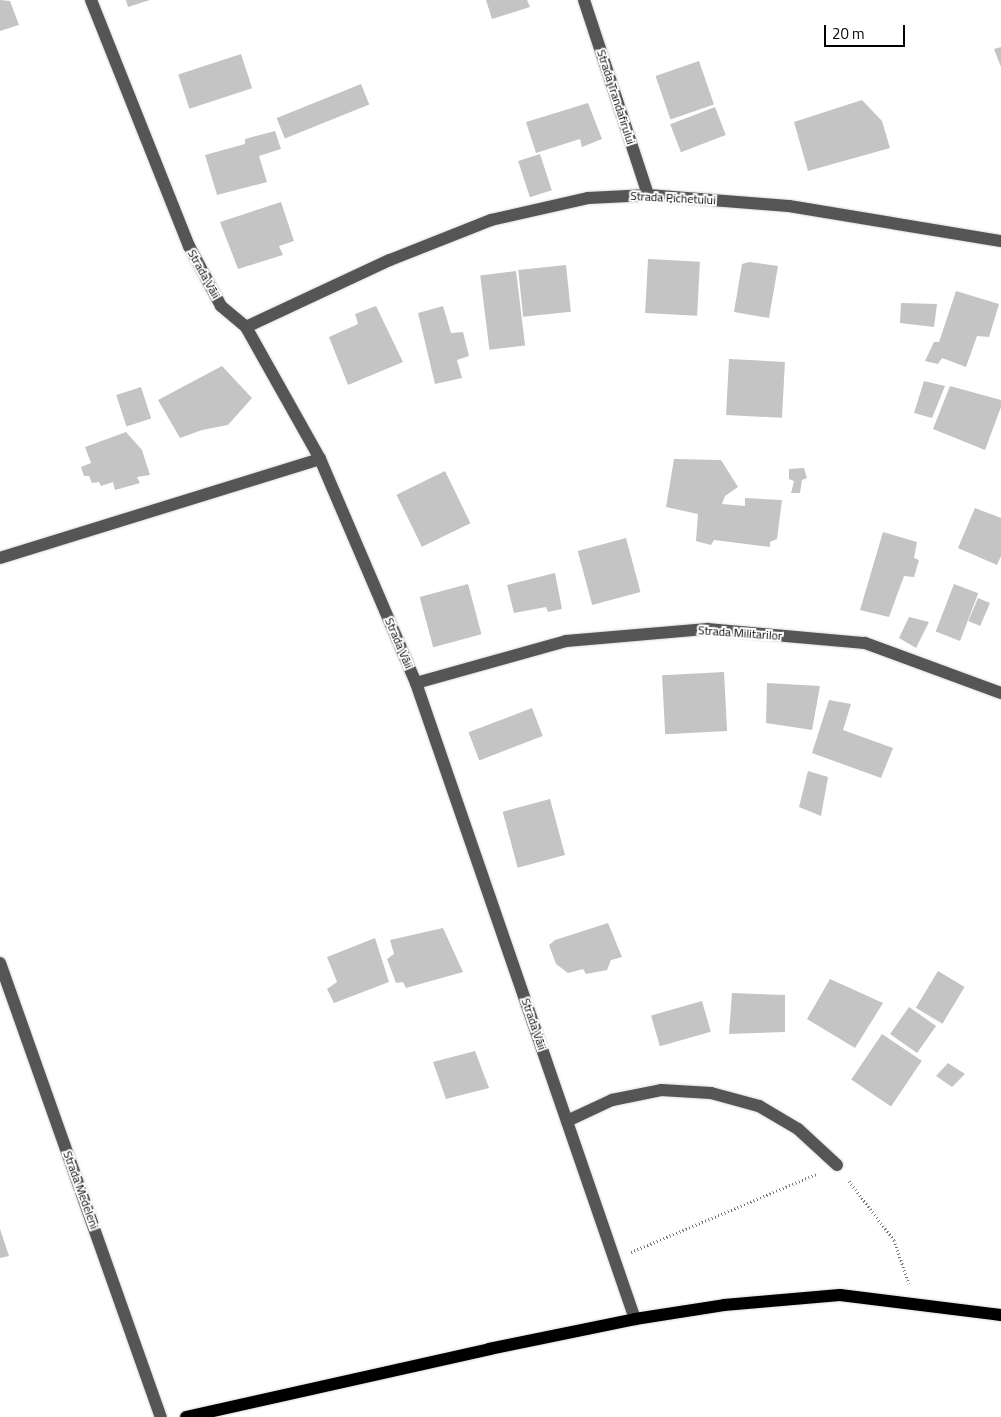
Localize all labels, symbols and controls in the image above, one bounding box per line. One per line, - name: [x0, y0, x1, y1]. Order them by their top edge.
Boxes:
- scale bar: [826, 15, 907, 47]
- text: 20 m: [832, 22, 865, 45]
- street label: Strada Trandafirului: [594, 48, 638, 146]
- street label: Strada Pichetului: [630, 189, 716, 207]
- street label: Strada Văii: [185, 247, 223, 301]
- street label: Strada Văii: [382, 615, 416, 671]
- street label: Strada Militarilor: [698, 623, 782, 643]
- street label: Strada Văii: [518, 996, 550, 1052]
- street label: Strada Medeleni: [60, 1149, 102, 1231]

